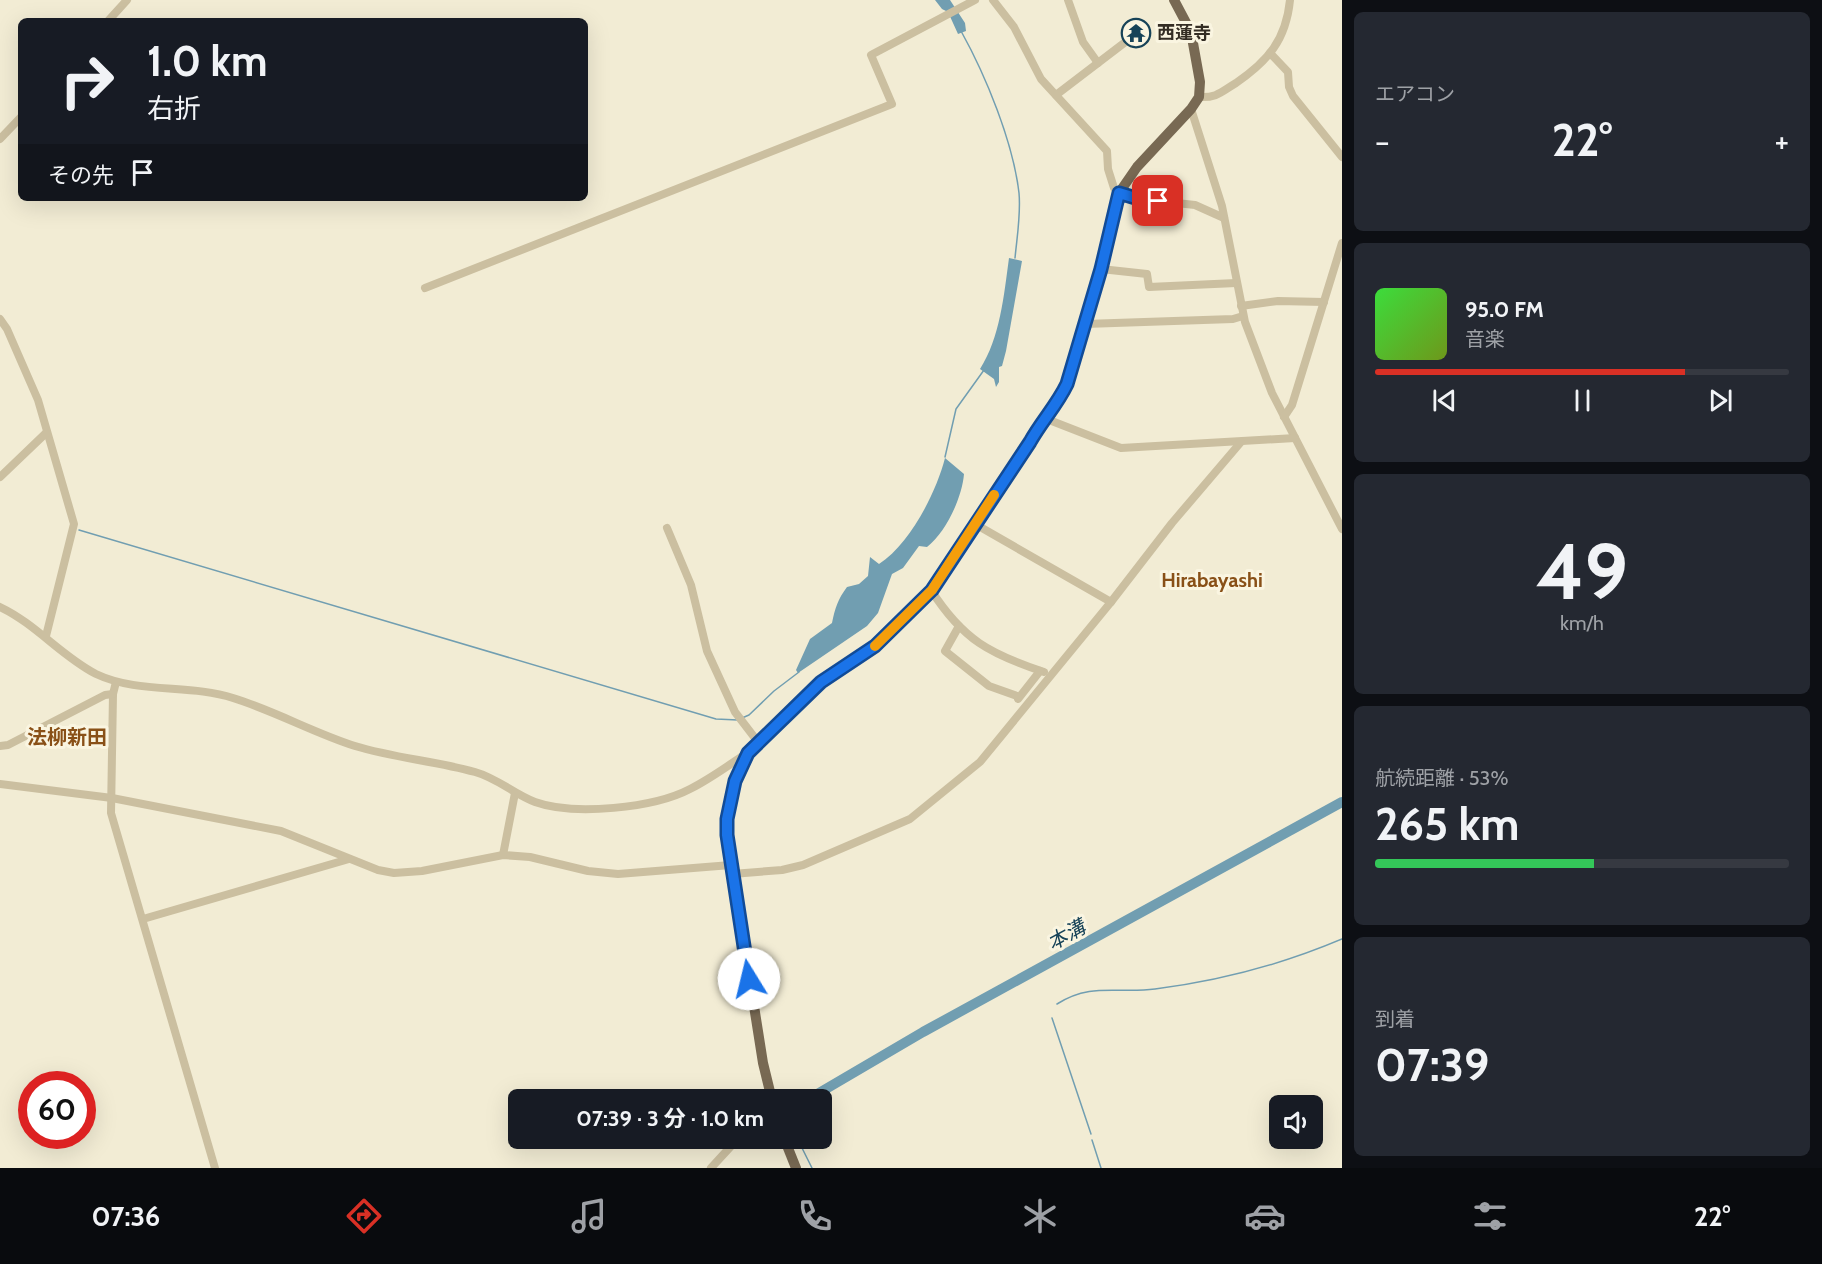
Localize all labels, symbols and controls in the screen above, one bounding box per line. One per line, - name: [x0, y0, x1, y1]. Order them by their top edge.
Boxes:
- temple icon: 西蓮寺: [1120, 17, 1152, 49]
- place label: 西蓮寺: [1157, 22, 1211, 44]
- text: 1.0 km: [147, 35, 267, 87]
- icon: right: [48, 42, 126, 120]
- text: エアコン: [1375, 82, 1455, 106]
- text: 右折: [147, 92, 201, 125]
- text: 22°: [1552, 113, 1612, 167]
- text: −: [1375, 121, 1390, 161]
- text: +: [1774, 121, 1789, 161]
- icon: arrive: [126, 156, 159, 189]
- text: その先: [48, 162, 114, 189]
- pin: [1132, 175, 1183, 226]
- icon: arrive: [1141, 184, 1174, 217]
- text: 95.0 FM: [1465, 296, 1544, 323]
- text: 音楽: [1465, 327, 1505, 351]
- icon: previous: [1428, 384, 1461, 417]
- icon: pause: [1566, 384, 1599, 417]
- icon: next: [1704, 384, 1737, 417]
- text: 49: [1536, 524, 1628, 619]
- district label: Hirabayashi: [1161, 568, 1263, 592]
- text: km/h: [1560, 611, 1604, 635]
- district label: 法柳新田: [27, 725, 107, 749]
- text: 航続距離 · 53%: [1375, 766, 1508, 790]
- text: 265 km: [1375, 797, 1519, 851]
- water label: 本溝: [1043, 913, 1092, 955]
- position arrow: [717, 947, 781, 1011]
- text: 到着: [1375, 1007, 1415, 1031]
- text: 07:39: [1375, 1038, 1489, 1092]
- speed limit sign: 60: [18, 1071, 96, 1149]
- map controls: [1269, 1095, 1323, 1149]
- button: sound: [1269, 1095, 1323, 1149]
- text: 07:39 · 3 分 · 1.0 km: [576, 1105, 764, 1132]
- icon: directions: [343, 1195, 385, 1237]
- icon: music: [568, 1195, 610, 1237]
- icon: phone: [794, 1195, 836, 1237]
- icon: climate: [1019, 1195, 1061, 1237]
- icon: car: [1244, 1195, 1286, 1237]
- icon: filters: [1469, 1195, 1511, 1237]
- text: 07:36: [92, 1200, 160, 1233]
- text: 22°: [1694, 1200, 1730, 1233]

